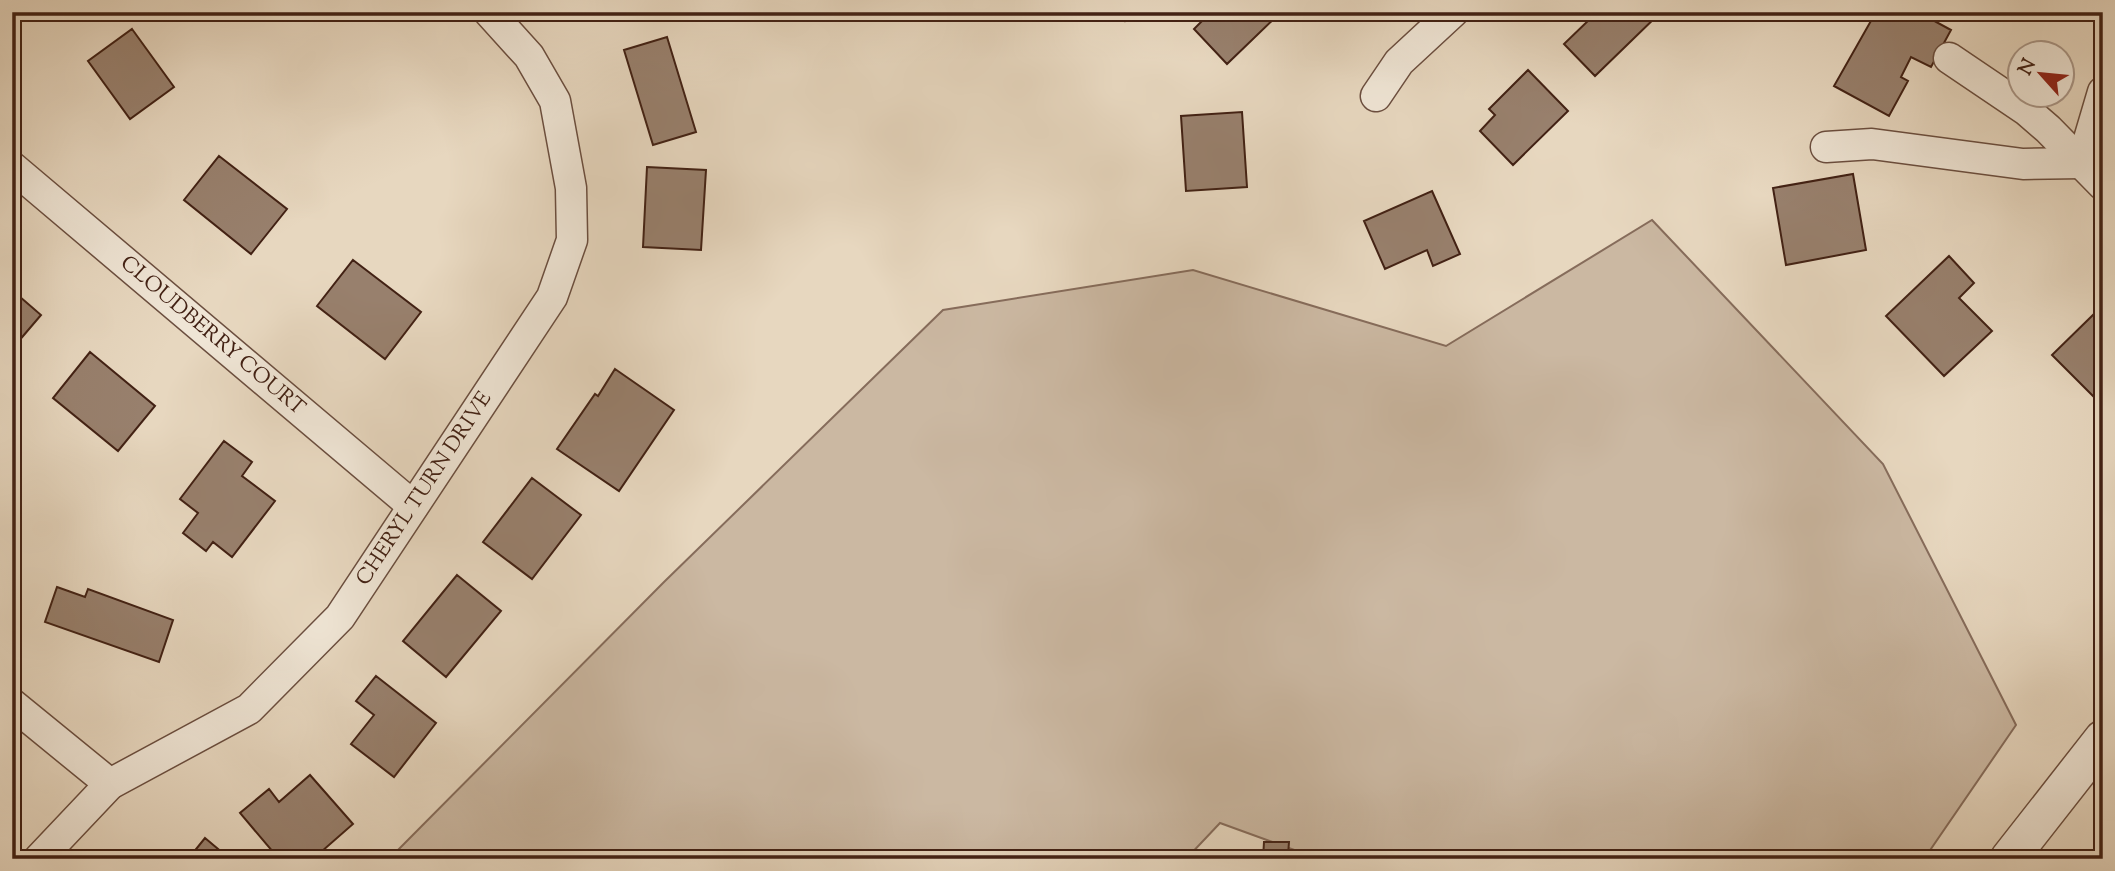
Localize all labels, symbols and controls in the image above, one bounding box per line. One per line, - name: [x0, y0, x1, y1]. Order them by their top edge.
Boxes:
- north arrow: [2007, 38, 2076, 108]
- text: N: [2013, 55, 2044, 80]
- street label: CLOUDBERRY COURT: [113, 249, 311, 423]
- street label: CHERYL TURN DRIVE: [349, 386, 500, 592]

